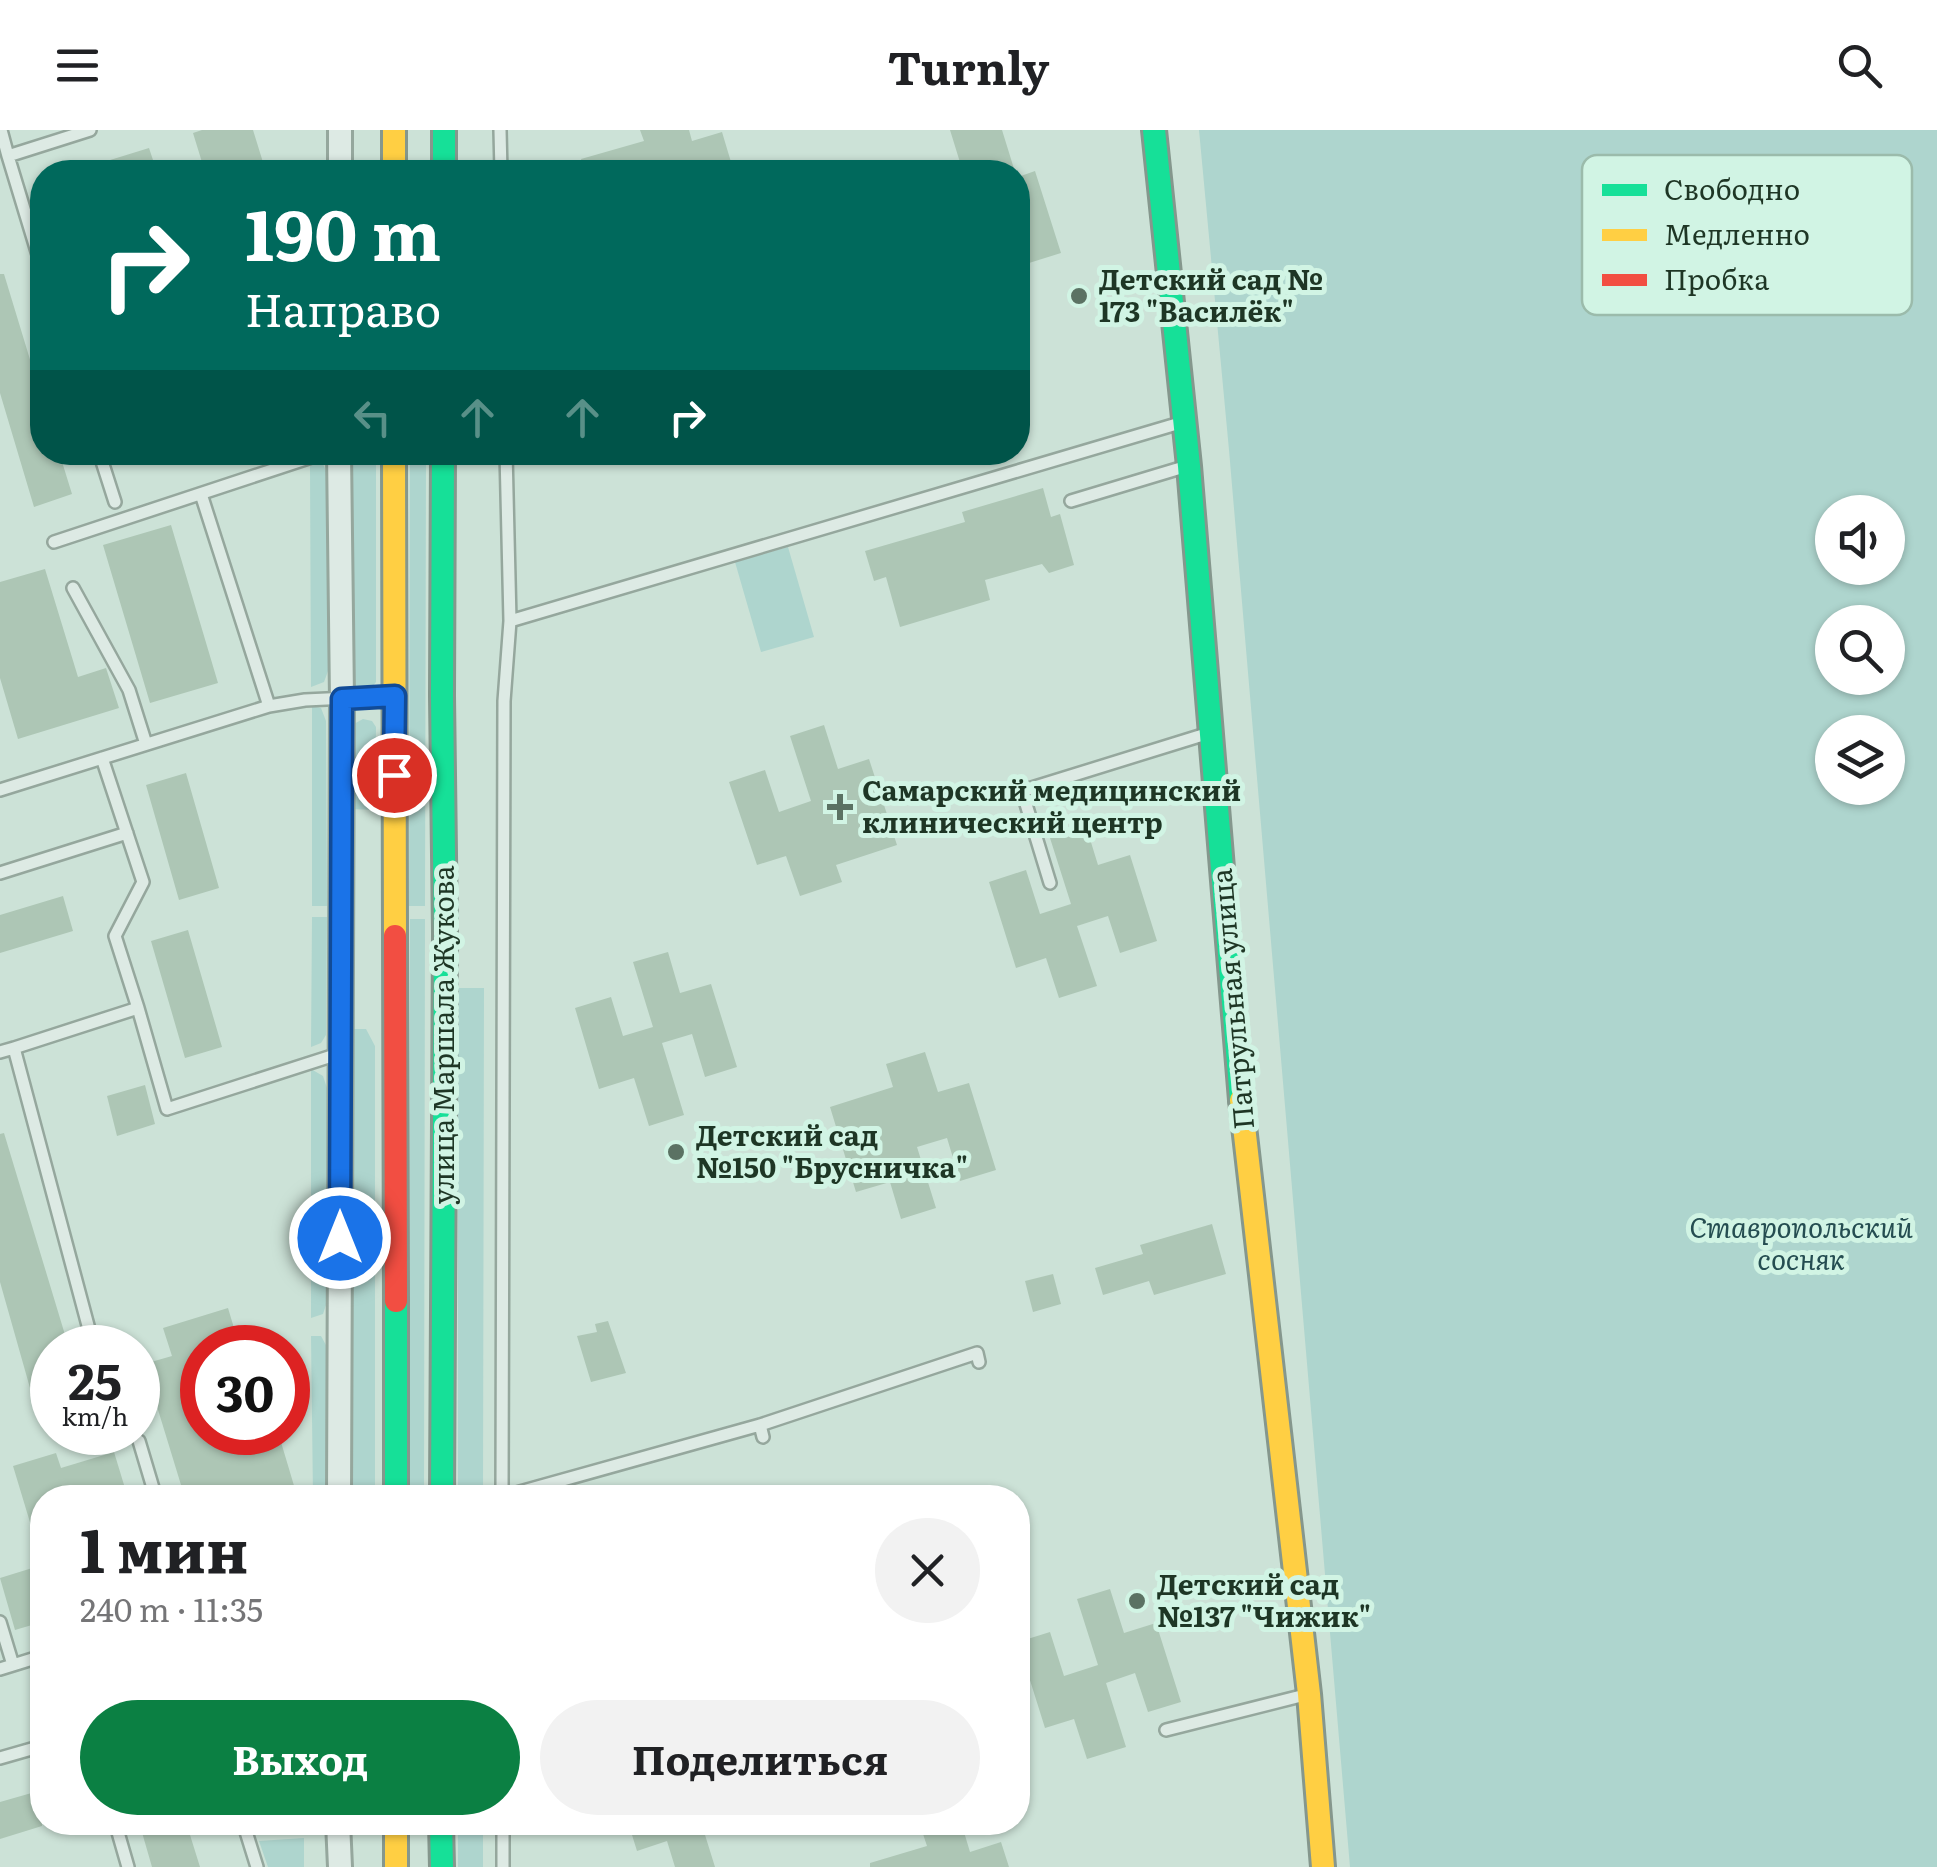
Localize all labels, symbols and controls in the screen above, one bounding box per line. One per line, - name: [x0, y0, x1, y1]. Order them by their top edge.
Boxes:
- text: Turnly: [888, 32, 1049, 99]
- icon: menu: [50, 38, 105, 93]
- icon: search: [1832, 38, 1887, 93]
- legend: [1582, 155, 1912, 315]
- text: Свободно: [1664, 167, 1800, 209]
- text: 190 m: [245, 179, 441, 283]
- icon: right: [80, 200, 210, 330]
- text: Медленно: [1664, 212, 1810, 254]
- place label: Детский сад № 173 "Василёк": [1099, 257, 1323, 331]
- text: Пробка: [1664, 257, 1769, 299]
- text: Направо: [245, 274, 441, 341]
- marker: Детский сад № 173 "Василёк": [1068, 285, 1090, 307]
- icon: left: [345, 390, 400, 445]
- icon: ahead: [450, 390, 505, 445]
- icon: ahead: [555, 390, 610, 445]
- icon: right: [660, 390, 715, 445]
- map controls: [1815, 495, 1905, 805]
- button: sound: [1815, 495, 1905, 585]
- button: search: [1815, 605, 1905, 695]
- button: layers: [1815, 715, 1905, 805]
- pin: [352, 733, 437, 818]
- icon: arrive: [367, 748, 422, 803]
- place label: Самарский медицинский клинический центр: [862, 768, 1241, 842]
- marker: Самарский медицинский клинический центр: [827, 794, 853, 820]
- street label: улица Маршала Жукова: [421, 865, 463, 1205]
- street label: Патрульная улица: [1199, 867, 1263, 1131]
- place label: Детский сад №150 "Брусничка": [696, 1113, 968, 1187]
- marker: Детский сад №150 "Брусничка": [665, 1141, 687, 1163]
- position arrow: [288, 1186, 392, 1290]
- park label: Ставропольский сосняк: [1689, 1205, 1913, 1279]
- speed limit sign: 30: [180, 1325, 310, 1455]
- text: 25: [68, 1341, 122, 1415]
- text: km/h: [62, 1397, 128, 1434]
- text: 1 мин: [80, 1502, 249, 1591]
- button: close: [875, 1518, 980, 1623]
- place label: Детский сад №137 "Чижик": [1157, 1562, 1371, 1636]
- text: 240 m · 11:35: [80, 1584, 263, 1632]
- marker: Детский сад №137 "Чижик": [1126, 1590, 1148, 1612]
- button: Выход: [80, 1700, 520, 1815]
- button: Поделиться: [540, 1700, 980, 1815]

